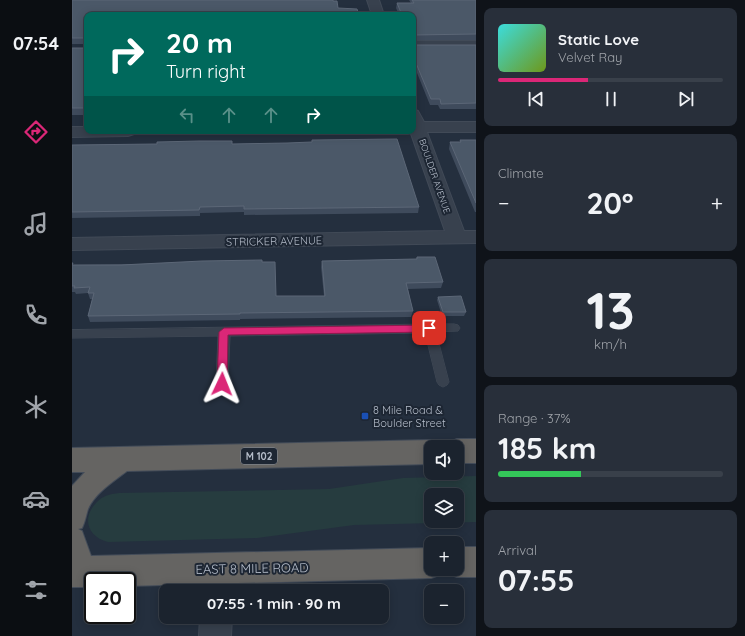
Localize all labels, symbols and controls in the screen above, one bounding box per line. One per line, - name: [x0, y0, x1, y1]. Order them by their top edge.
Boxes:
- text: 20 m: [166, 25, 233, 60]
- icon: right: [100, 28, 152, 80]
- text: Static Love: [558, 30, 639, 49]
- text: 07:54: [13, 32, 59, 55]
- text: Velvet Ray: [558, 49, 623, 65]
- text: Turn right: [166, 60, 246, 83]
- icon: previous: [525, 88, 547, 110]
- icon: pause: [600, 88, 622, 110]
- icon: next: [675, 88, 697, 110]
- icon: left: [176, 104, 198, 126]
- icon: ahead: [218, 104, 240, 126]
- icon: ahead: [260, 104, 282, 126]
- icon: right: [302, 104, 324, 126]
- icon: directions: [22, 118, 50, 146]
- street label: BOULDER AVENUE: [417, 137, 453, 215]
- text: Climate: [498, 165, 544, 181]
- text: 20°: [586, 184, 634, 222]
- text: −: [498, 189, 509, 217]
- text: +: [711, 189, 723, 217]
- icon: music: [22, 210, 50, 238]
- street label: STRICKER AVENUE: [226, 233, 322, 249]
- text: 13: [586, 277, 635, 342]
- icon: phone: [22, 301, 50, 329]
- pin: [412, 311, 446, 345]
- icon: arrive: [418, 317, 440, 339]
- text: km/h: [594, 336, 627, 352]
- position arrow: [201, 363, 243, 405]
- icon: climate: [22, 393, 50, 421]
- place label: 8 Mile Road & Boulder Street: [373, 403, 446, 430]
- text: Range · 37%: [498, 410, 571, 426]
- marker: 8 Mile Road & Boulder Street: [360, 411, 370, 421]
- text: 185 km: [498, 429, 597, 467]
- map controls: [424, 440, 464, 624]
- button: sound: [424, 440, 464, 480]
- road number: M 102: [241, 448, 277, 464]
- icon: car: [22, 485, 50, 513]
- button: layers: [424, 488, 464, 528]
- button: +: [424, 536, 464, 576]
- text: Arrival: [498, 542, 537, 558]
- street label: EAST 8 MILE ROAD: [195, 559, 309, 577]
- text: 07:55: [498, 561, 574, 599]
- speed limit sign: 20: [84, 572, 136, 624]
- icon: filters: [22, 576, 50, 604]
- button: −: [424, 584, 464, 624]
- text: 07:55 · 1 min · 90 m: [207, 594, 341, 613]

